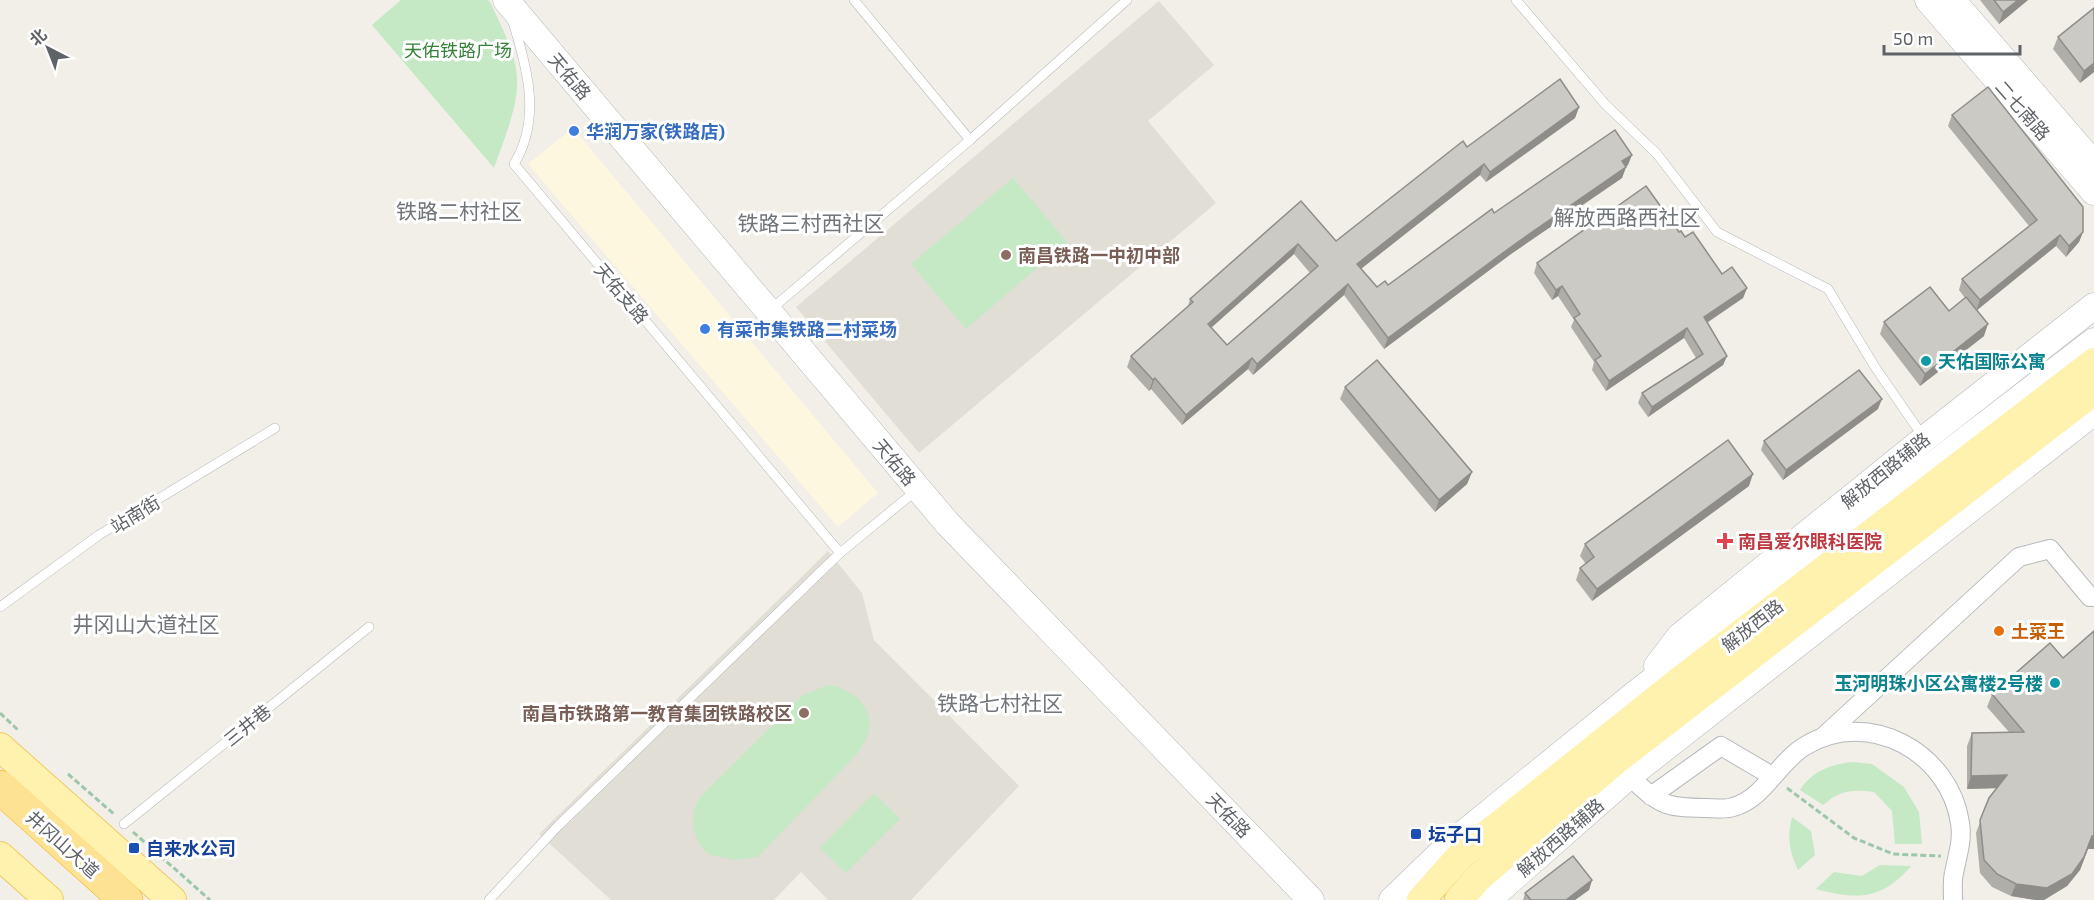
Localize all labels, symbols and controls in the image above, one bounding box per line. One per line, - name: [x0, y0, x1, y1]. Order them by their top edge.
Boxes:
- north arrow: [18, 18, 78, 78]
- scale bar: [1884, 18, 2020, 56]
- text: 北: [25, 24, 50, 49]
- text: 50 m: [1893, 27, 1933, 49]
- park label: 天佑铁路广场: [404, 39, 512, 61]
- street label: 天佑路: [544, 48, 596, 104]
- street label: 二七南路: [1991, 76, 2055, 144]
- place label: 华润万家(铁路店): [586, 120, 725, 142]
- marker: 华润万家(铁路店): [567, 124, 581, 138]
- district label: 铁路二村社区: [396, 198, 522, 223]
- district label: 解放西路西社区: [1554, 204, 1701, 229]
- district label: 铁路三村西社区: [738, 210, 885, 235]
- place label: 南昌铁路一中初中部: [1018, 244, 1180, 266]
- marker: 南昌铁路一中初中部: [999, 248, 1013, 262]
- street label: 天佑支路: [590, 258, 654, 328]
- place label: 有菜市集铁路二村菜场: [717, 318, 897, 340]
- marker: 有菜市集铁路二村菜场: [698, 322, 712, 336]
- place label: 天佑国际公寓: [1938, 350, 2046, 372]
- marker: 天佑国际公寓: [1919, 354, 1933, 368]
- street label: 解放西路辅路: [1836, 427, 1934, 513]
- street label: 天佑路: [869, 434, 921, 490]
- street label: 站南街: [106, 491, 164, 537]
- place label: 南昌爱尔眼科医院: [1738, 530, 1882, 552]
- marker: 南昌爱尔眼科医院: [1716, 532, 1734, 550]
- street label: 解放西路: [1717, 594, 1787, 656]
- district label: 井冈山大道社区: [73, 611, 220, 636]
- place label: 土菜王: [2011, 620, 2065, 642]
- marker: 土菜王: [1992, 624, 2006, 638]
- place label: 玉河明珠小区公寓楼2号楼: [1835, 672, 2043, 694]
- marker: 玉河明珠小区公寓楼2号楼: [2048, 676, 2062, 690]
- district label: 铁路七村社区: [937, 690, 1063, 715]
- street label: 三井巷: [219, 699, 275, 751]
- place label: 南昌市铁路第一教育集团铁路校区: [522, 702, 792, 724]
- marker: 南昌市铁路第一教育集团铁路校区: [797, 706, 811, 720]
- street label: 天佑路: [1202, 788, 1256, 842]
- street label: 解放西路辅路: [1512, 793, 1608, 881]
- street label: 井冈山大道: [22, 806, 104, 882]
- place label: 坛子口: [1428, 823, 1482, 845]
- marker: 坛子口: [1409, 827, 1423, 841]
- place label: 自来水公司: [146, 837, 236, 859]
- marker: 自来水公司: [127, 841, 141, 855]

